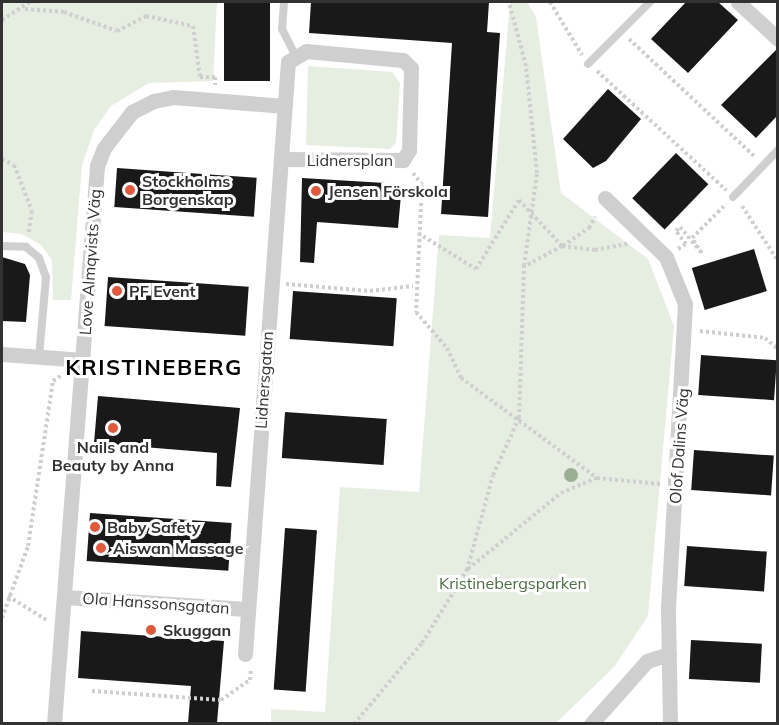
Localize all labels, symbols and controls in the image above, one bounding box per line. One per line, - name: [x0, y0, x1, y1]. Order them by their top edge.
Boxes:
- street label: Lidnersplan: [307, 150, 393, 170]
- place label: Stockholms Borgenskap: [142, 171, 234, 209]
- place label: Jensen Förskola: [328, 181, 448, 201]
- marker: Stockholms Borgenskap: [123, 183, 137, 197]
- marker: Jensen Förskola: [309, 184, 323, 198]
- street label: Love Almqvists Väg: [75, 188, 105, 336]
- place label: PF Event: [129, 281, 196, 301]
- marker: PF Event: [110, 284, 124, 298]
- street label: Lidnersgatan: [251, 331, 277, 429]
- district label: KRISTINEBERG: [65, 355, 243, 381]
- street label: Olof Dalins Väg: [665, 388, 693, 504]
- marker: Nails and Beauty by Anna: [106, 421, 120, 435]
- place label: Nails and Beauty by Anna: [52, 437, 174, 475]
- place label: Baby Safety: [107, 517, 200, 537]
- marker: Baby Safety: [88, 520, 102, 534]
- place label: Aiswan Massage: [113, 538, 243, 558]
- marker: Aiswan Massage: [94, 541, 108, 555]
- park label: Kristinebergsparken: [439, 573, 587, 593]
- street label: Ola Hanssonsgatan: [82, 588, 230, 618]
- place label: Skuggan: [163, 620, 231, 640]
- marker: Skuggan: [144, 623, 158, 637]

